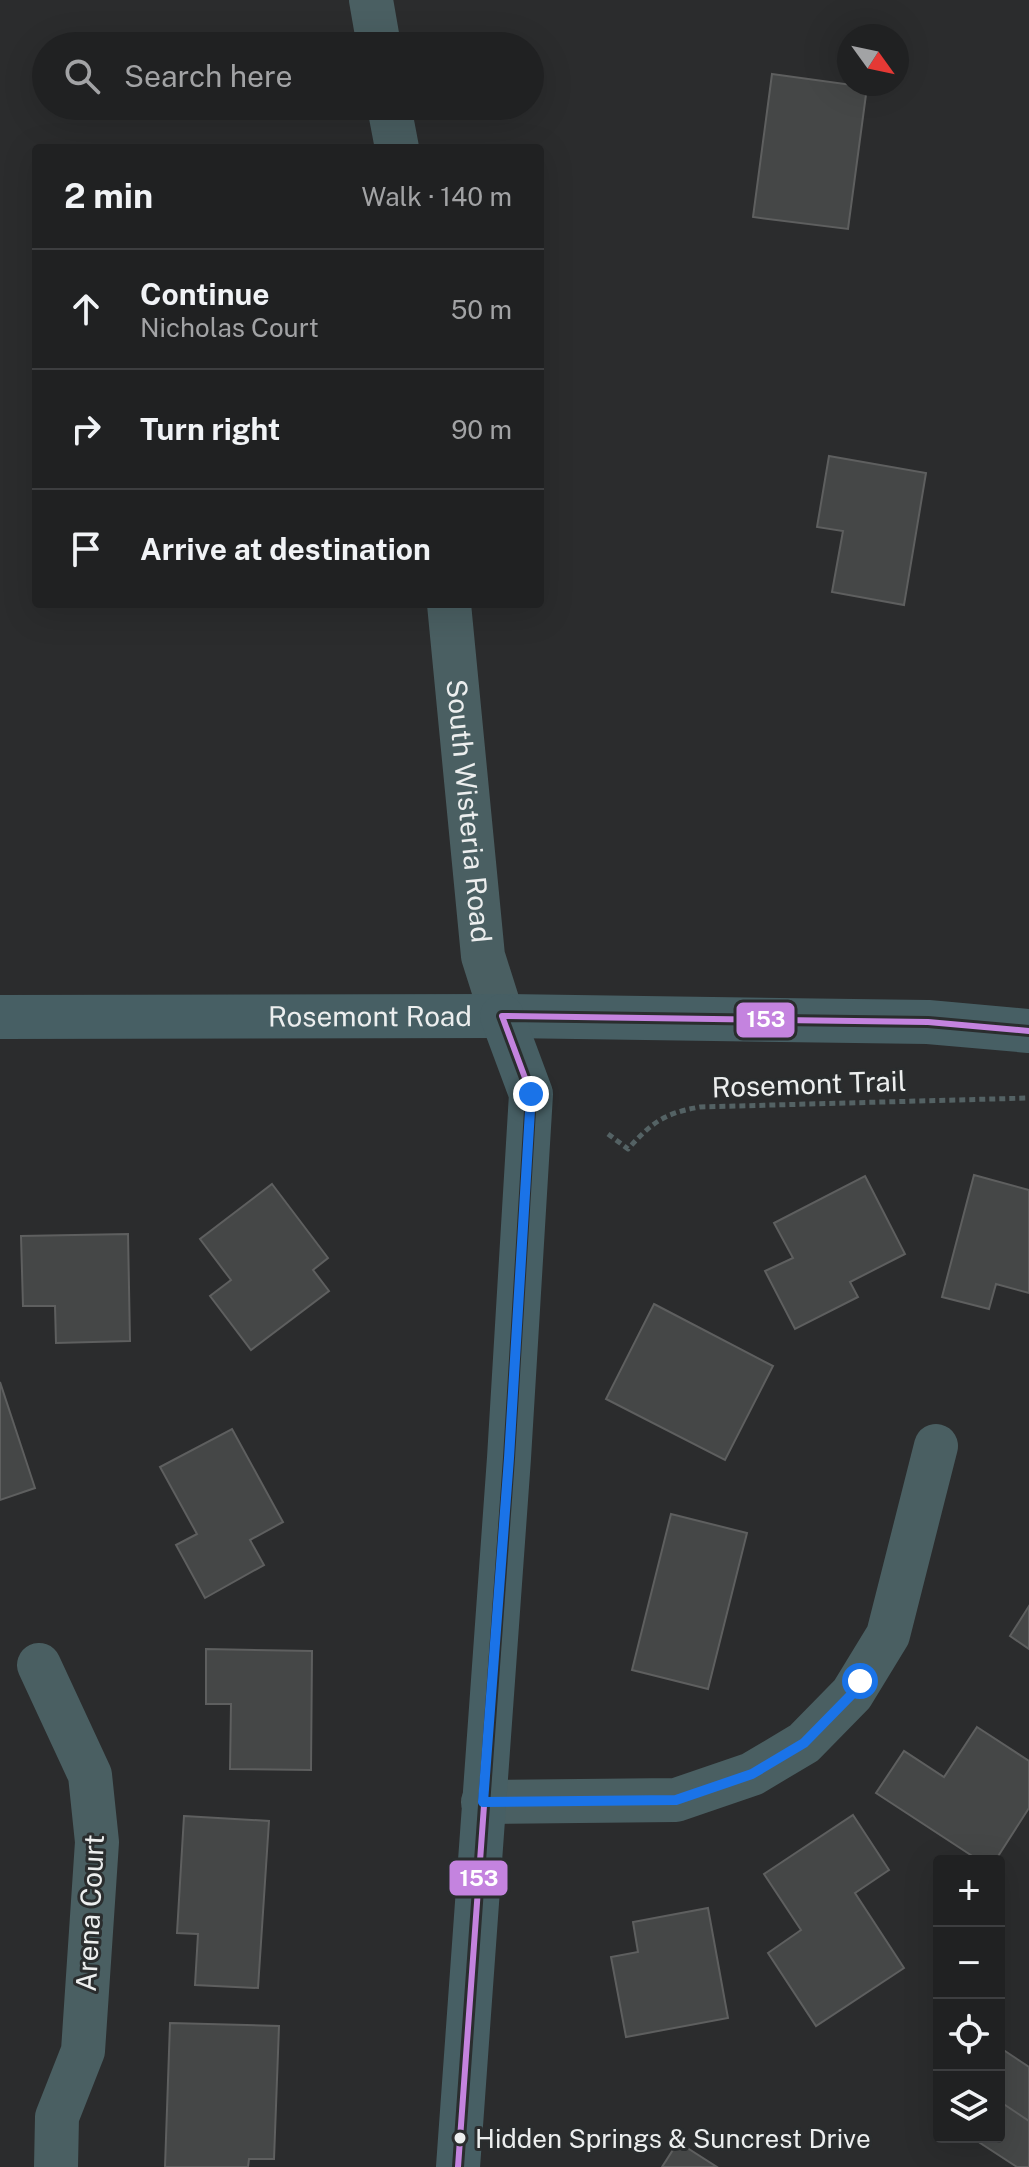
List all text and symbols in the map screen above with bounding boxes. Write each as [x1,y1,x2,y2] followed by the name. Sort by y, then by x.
[837,24,909,96] north arrow
[32,32,544,120] search box
[60,54,104,98] icon: search
[124,58,292,94] text: Search here
[64,176,153,216] text: 2 min
[362,181,512,212] text: Walk · 140 m
[140,276,270,312] text: Continue
[64,287,108,331] icon: ahead
[451,294,512,325] text: 50 m
[140,312,319,343] text: Nicholas Court
[64,407,108,451] icon: right
[140,411,280,447] text: Turn right
[451,414,512,445] text: 90 m
[64,527,108,571] icon: arrive
[140,531,431,567] text: Arrive at destination
[440,678,499,944] street label: South Wisteria Road
[268,999,472,1032] street label: Rosemont Road
[735,1001,796,1039] line badge: 153
[747,1006,785,1032] text: 153
[711,1064,907,1103] street label: Rosemont Trail
[513,1076,549,1112] route end
[842,1663,878,1699] route start
[69,1833,110,1993] street label: Arena Court
[933,1855,1005,2143] map controls
[933,1855,1005,1927] button: +
[448,1859,509,1897] line badge: 153
[460,1865,498,1891] text: 153
[933,1927,1005,1999] button: −
[933,1999,1005,2071] button: locate
[933,2071,1005,2143] button: layers
[475,2123,871,2154] place label: Hidden Springs & Suncrest Drive
[452,2130,468,2146] marker: Hidden Springs & Suncrest Drive

